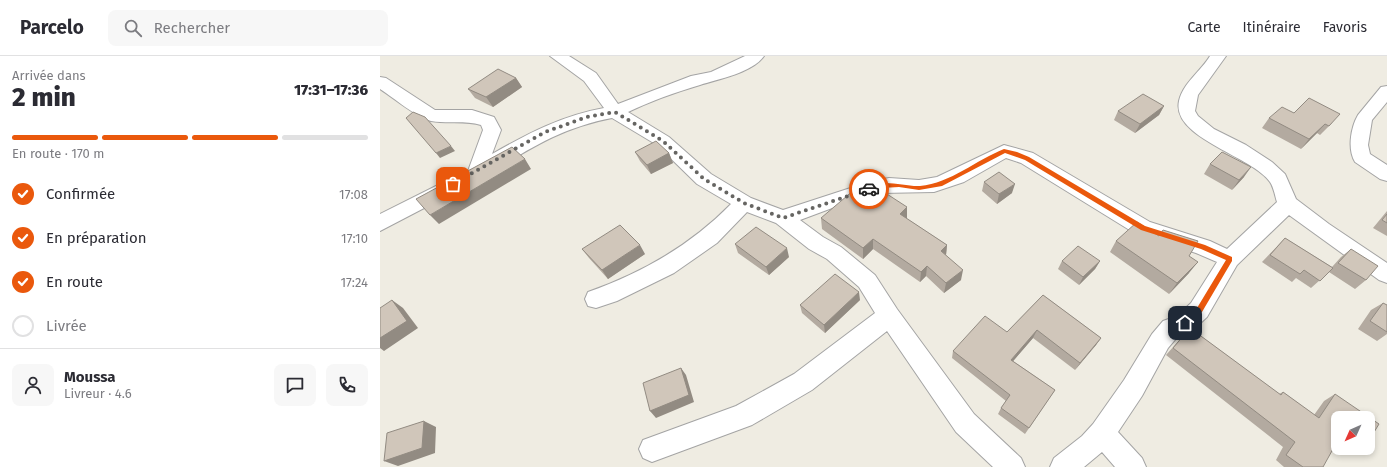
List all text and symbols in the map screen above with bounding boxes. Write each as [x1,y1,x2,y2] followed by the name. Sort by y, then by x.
[108,10,388,46] search box
[20,16,84,39] text: Parcelo
[122,17,144,39] icon: search
[154,19,230,37] text: Rechercher
[1187,19,1221,36] text: Carte
[1243,19,1301,36] text: Itinéraire
[1323,19,1367,36] text: Favoris
[12,68,86,83] text: Arrivée dans
[294,81,368,99] text: 17:31–17:36
[12,82,76,113] text: 2 min
[12,146,104,161] text: En route · 170 m
[436,167,470,201] pin
[849,169,889,209] courier
[442,173,464,195] icon: bag
[858,178,880,200] icon: car
[12,183,34,205] icon: check
[46,185,115,203] text: Confirmée
[339,187,368,202] text: 17:08
[12,227,34,249] icon: check
[46,229,147,247] text: En préparation
[341,231,368,246] text: 17:10
[12,271,34,293] icon: check
[46,273,103,291] text: En route
[340,275,368,290] text: 17:24
[1168,306,1202,340] pin
[1174,312,1196,334] icon: home
[46,317,87,335] text: Livrée
[12,364,54,406] button: person
[274,364,316,406] button: chat
[326,364,368,406] button: phone
[64,368,116,386] text: Moussa
[64,386,132,401] text: Livreur · 4.6
[1331,411,1375,455] north arrow
[1331,411,1375,455] map controls

